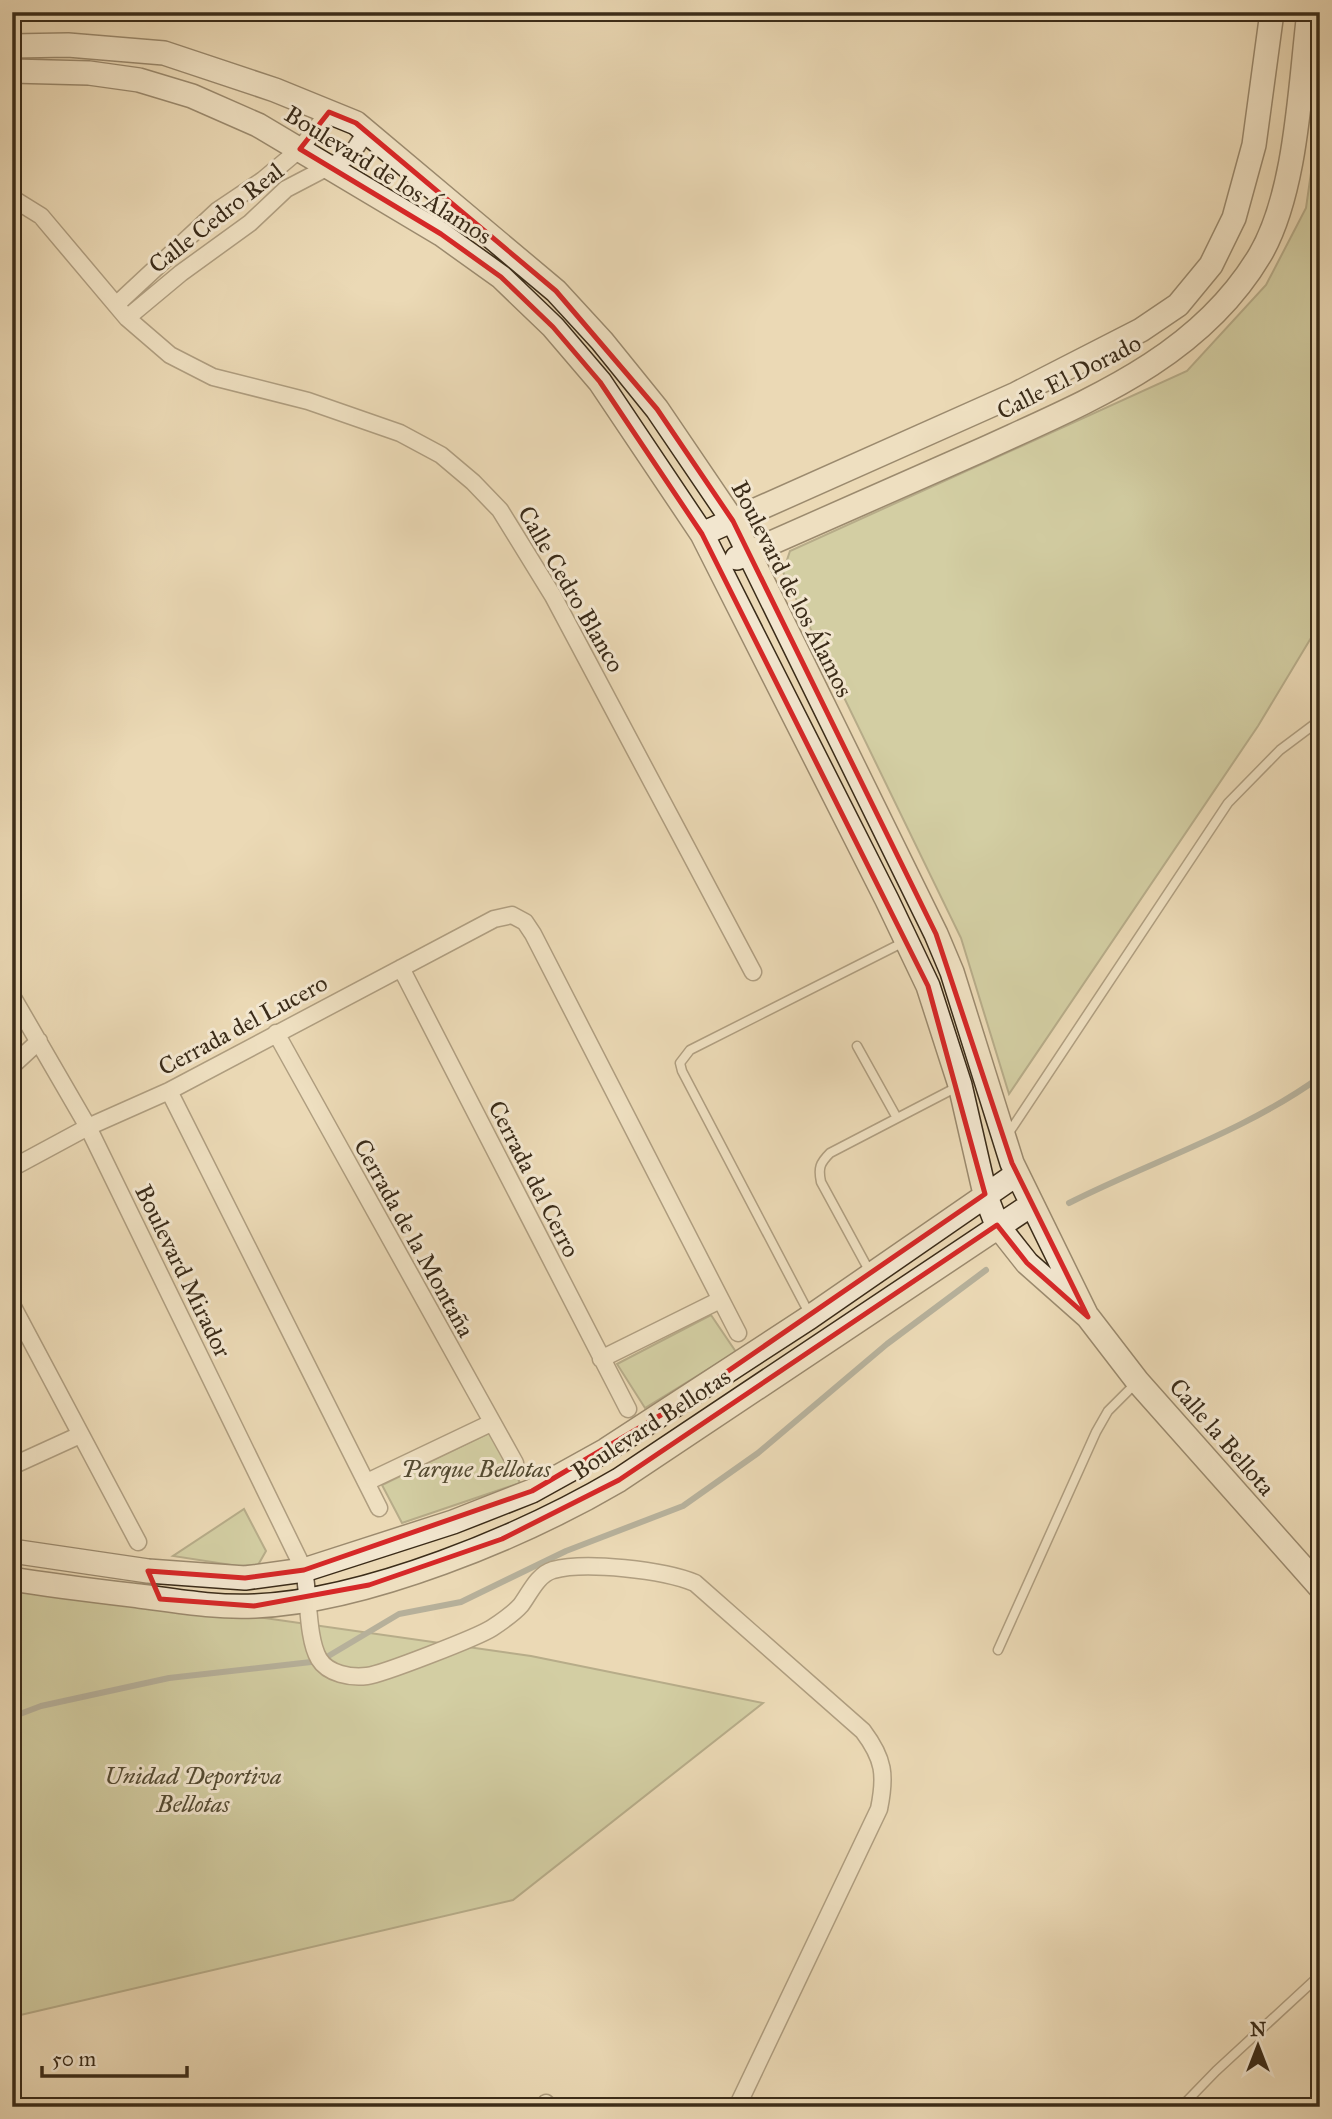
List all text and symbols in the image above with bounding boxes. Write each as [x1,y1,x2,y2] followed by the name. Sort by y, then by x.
[279,99,497,251] street label: Boulevard de los Álamos
[143,156,290,280] street label: Calle Cedro Real
[992,328,1146,426] street label: Calle El Dorado
[724,476,860,702] street label: Boulevard de los Álamos
[511,500,631,678] street label: Calle Cedro Blanco
[153,968,333,1082] street label: Cerrada del Lucero
[482,1096,586,1262] street label: Cerrada del Cerro
[347,1134,481,1343] street label: Cerrada de la Montaña
[128,1180,238,1362] street label: Boulevard Mirador
[566,1361,736,1487] street label: Boulevard Bellotas
[1163,1372,1282,1503] street label: Calle la Bellota
[401,1454,552,1484] park label: Parque Bellotas
[104,1761,282,1819] park label: Unidad Deportiva Bellotas
[1224,2010,1294,2080] north arrow
[1250,2018,1266,2041] text: N
[42,2035,187,2079] scale bar
[52,2046,97,2072] text: 50 m

